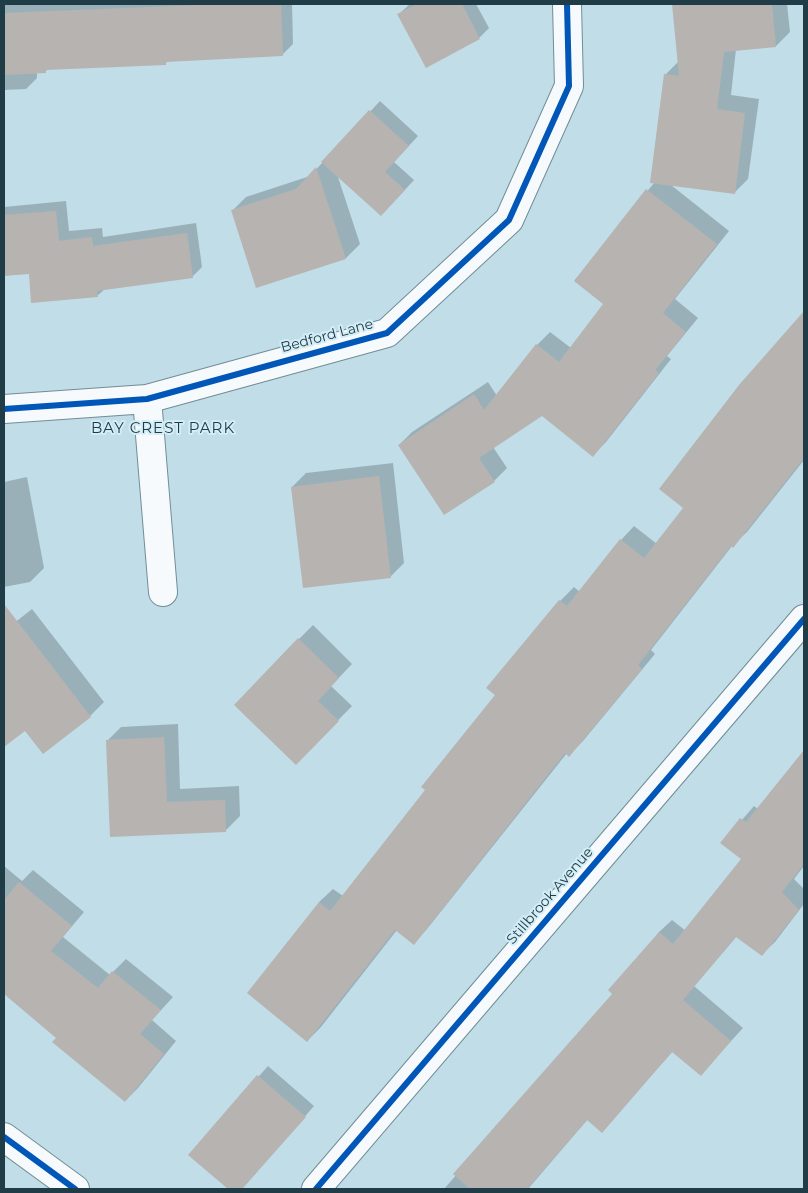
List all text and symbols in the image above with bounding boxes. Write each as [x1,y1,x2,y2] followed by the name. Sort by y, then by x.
[279,316,375,356] street label: Bedford Lane
[89,420,237,438] district label: BAY CREST PARK
[503,844,597,948] street label: Stillbrook Avenue

